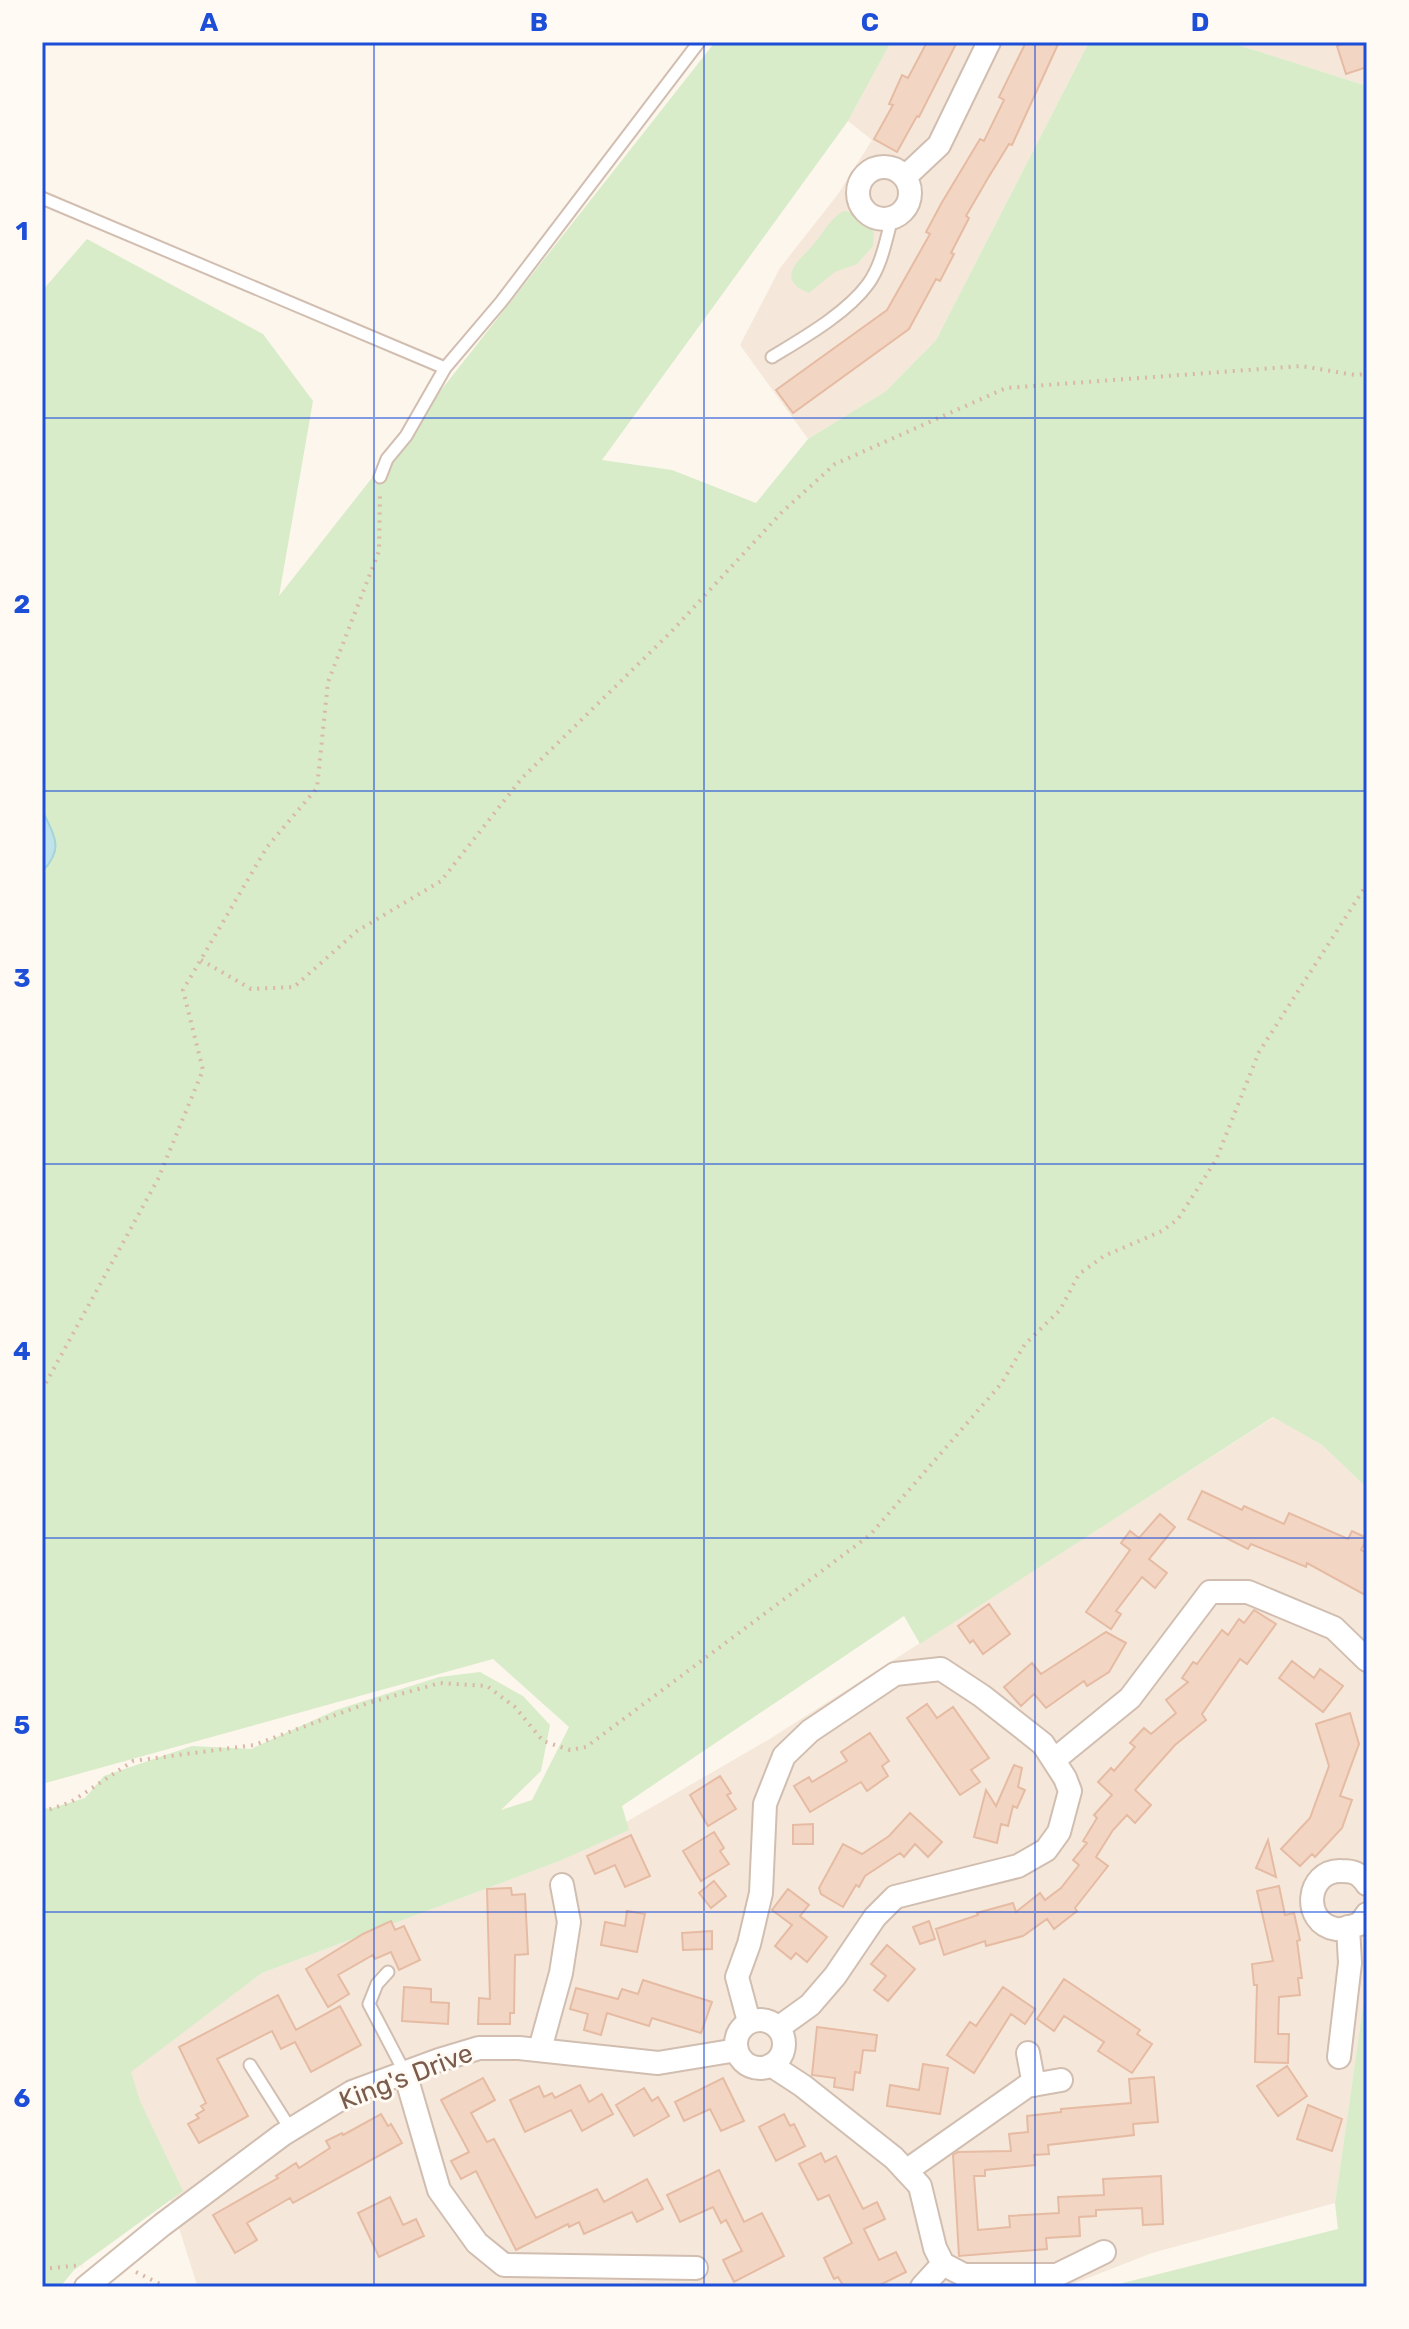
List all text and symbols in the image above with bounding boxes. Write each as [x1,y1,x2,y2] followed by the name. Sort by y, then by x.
[200,7,219,38] text: A
[530,7,548,38] text: B
[861,7,879,38] text: C
[1191,7,1209,38] text: D
[16,216,28,247] text: 1
[14,589,30,620] text: 2
[13,963,31,994] text: 3
[13,1336,31,1367] text: 4
[14,1710,30,1741] text: 5
[335,2037,477,2117] street label: King's Drive
[14,2083,31,2114] text: 6

